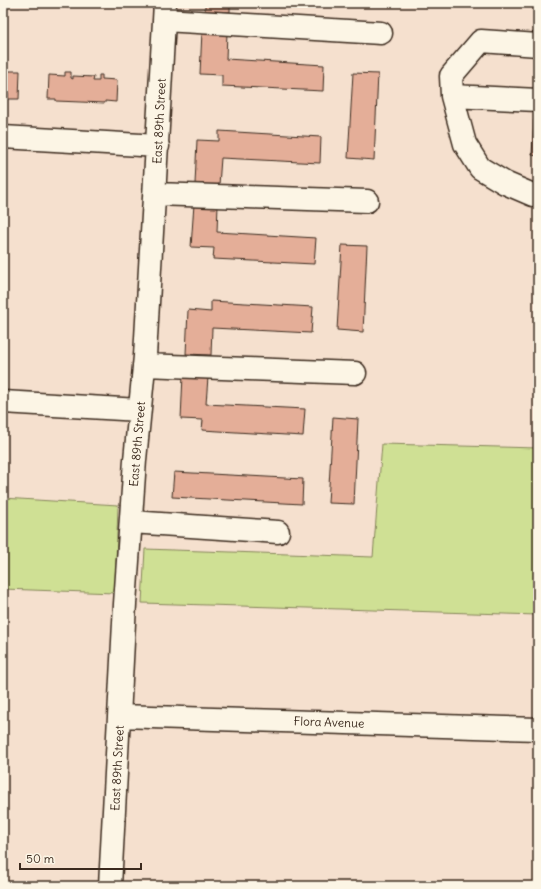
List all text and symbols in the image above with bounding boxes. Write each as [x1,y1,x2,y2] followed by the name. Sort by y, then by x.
[149,78,169,164] street label: East 89th Street
[126,401,148,487] street label: East 89th Street
[293,713,365,731] street label: Flora Avenue
[107,725,127,811] street label: East 89th Street
[20,845,141,871] scale bar
[26,851,55,866] text: 50 m

